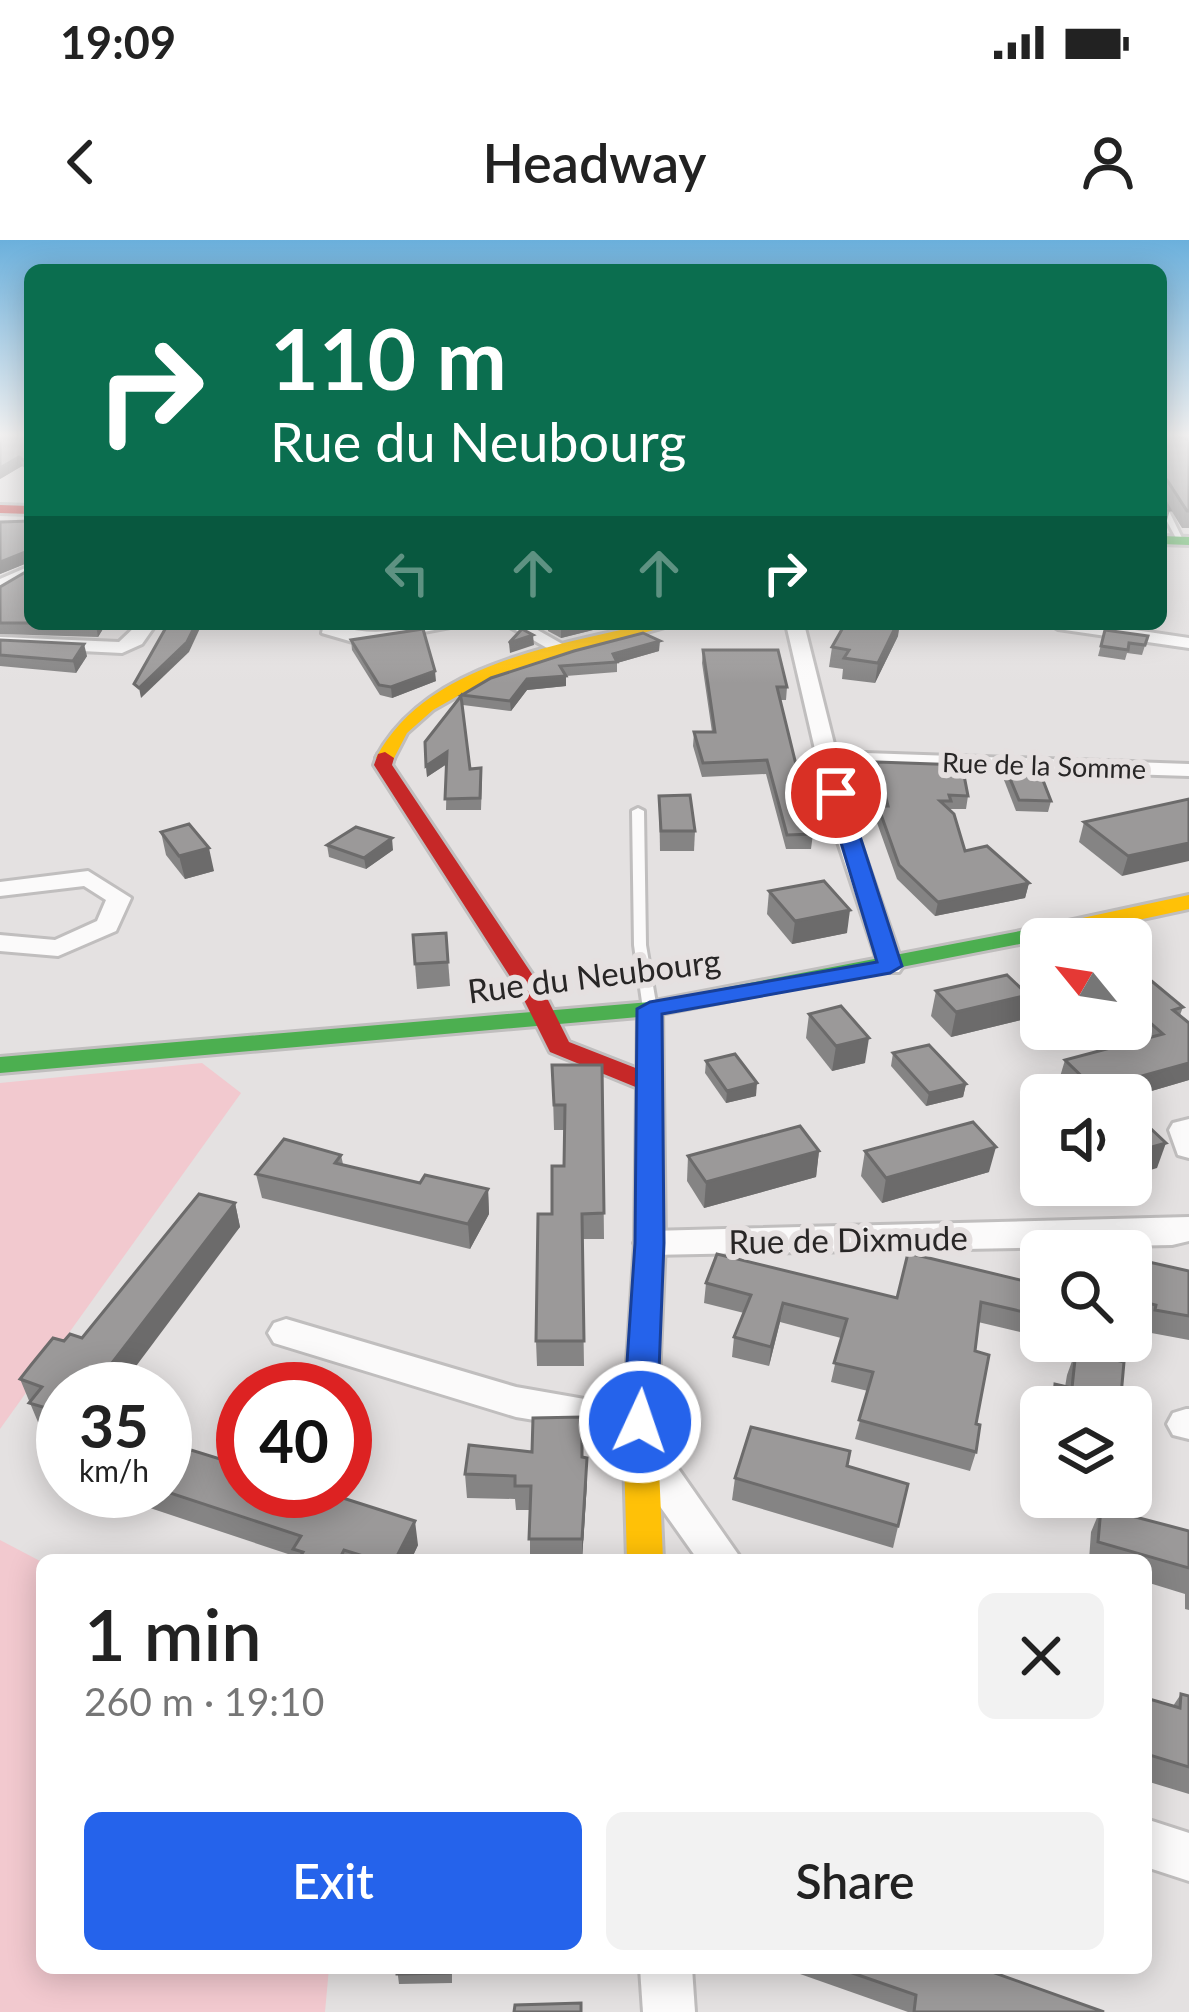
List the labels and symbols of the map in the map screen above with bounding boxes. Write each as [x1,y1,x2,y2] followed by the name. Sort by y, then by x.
[785,742,887,844] pin
[941,745,1147,785] street label: Rue de la Somme
[1020,918,1152,1050] north arrow
[465,940,723,1010] street label: Rue du Neubourg
[728,1217,968,1261] street label: Rue de Dixmude
[577,1359,703,1485] position arrow
[216,1362,372,1518] speed limit sign: 40

